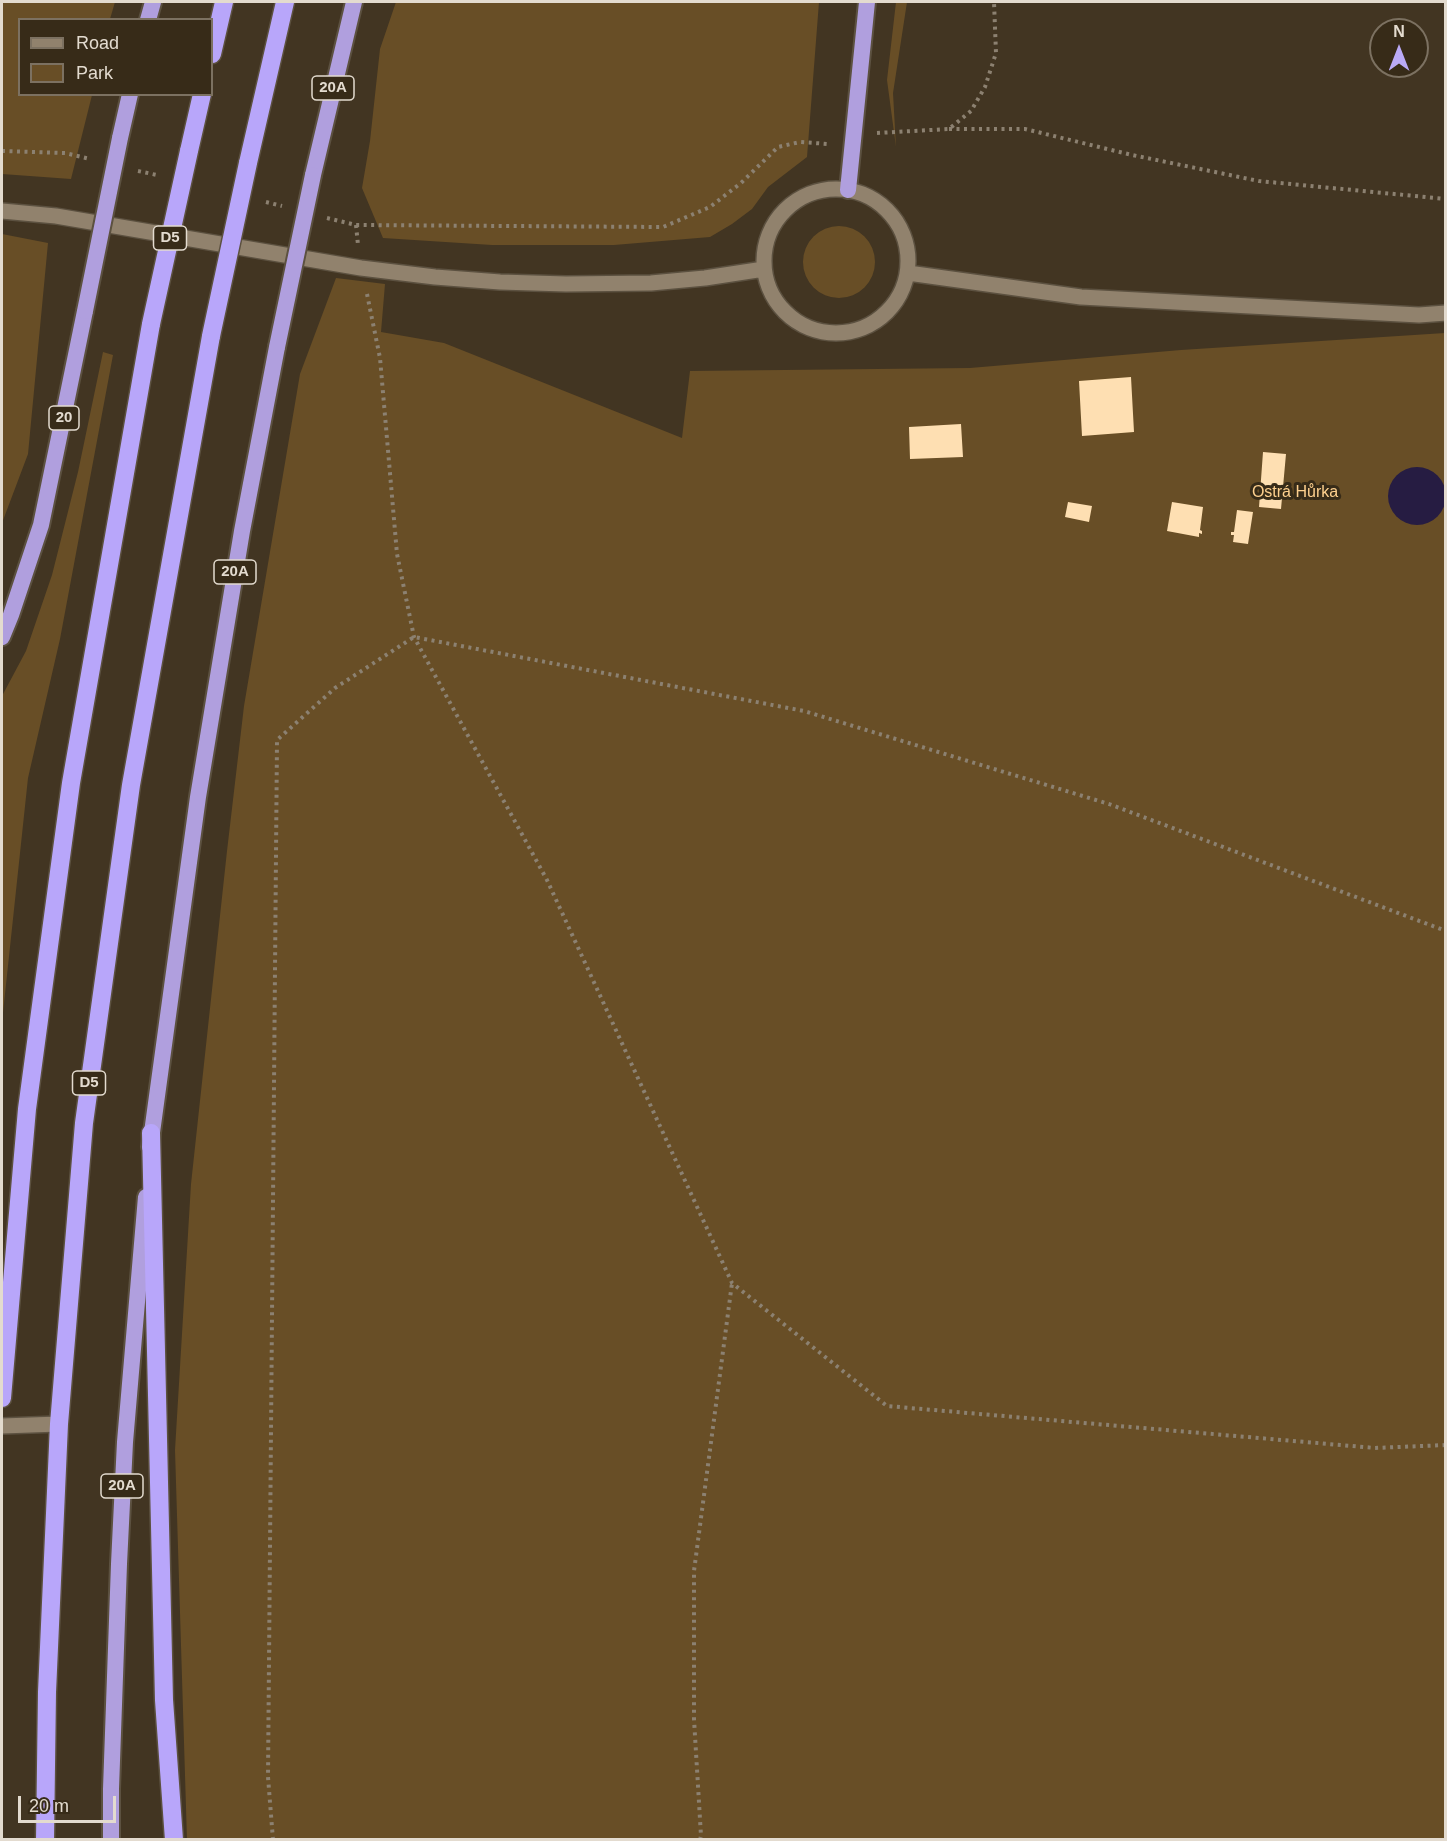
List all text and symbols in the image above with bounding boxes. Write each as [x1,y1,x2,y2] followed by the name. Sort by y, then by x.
[18,18,213,96] legend
[1369,18,1429,78] north arrow
[1393,23,1405,40] text: N
[76,33,119,53] text: Road
[76,63,113,83] text: Park
[312,76,354,100] road number: 20A
[154,226,186,250] road number: D5
[49,406,79,430] road number: 20
[1252,483,1338,503] park label: Ostrá Hůrka
[214,560,256,584] road number: 20A
[72,1071,106,1095] road number: D5
[101,1474,143,1498] road number: 20A
[21,1784,118,1822] scale bar
[29,1796,69,1816] text: 20 m

